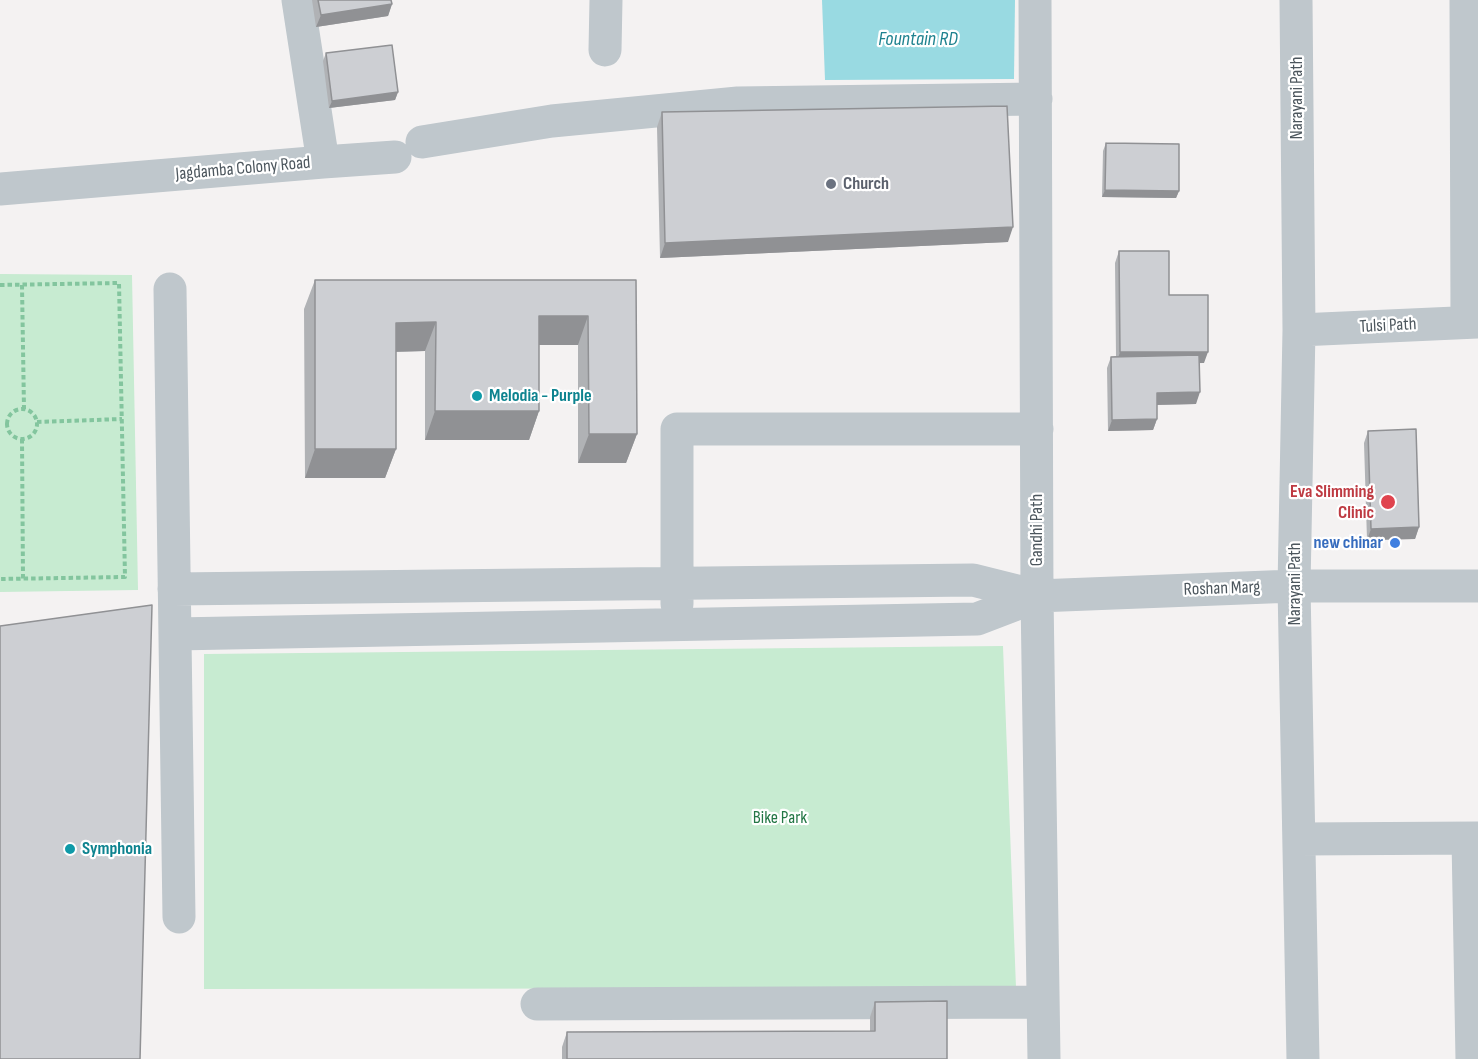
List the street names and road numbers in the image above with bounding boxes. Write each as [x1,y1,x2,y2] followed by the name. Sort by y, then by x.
[1286,57,1308,139] street label: Narayani Path
[175,152,311,186] street label: Jagdamba Colony Road
[1359,314,1417,338] street label: Tulsi Path
[1026,494,1048,566] street label: Gandhi Path
[1284,543,1306,625] street label: Narayani Path
[1183,577,1261,601] street label: Roshan Marg

